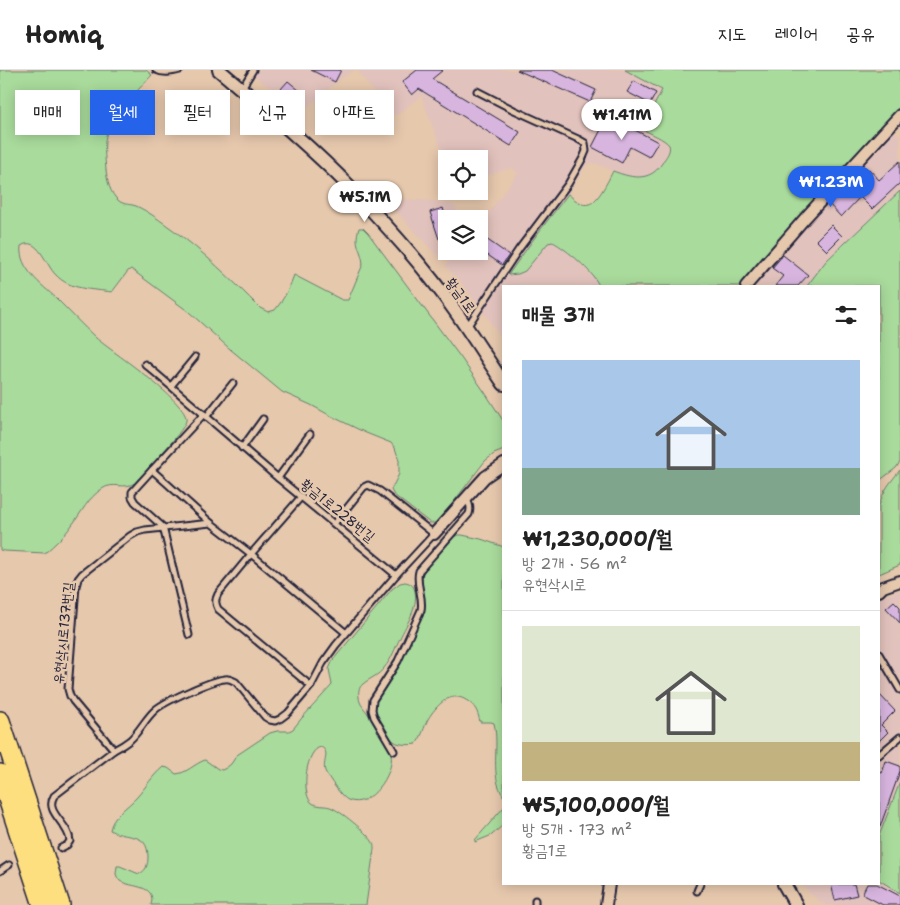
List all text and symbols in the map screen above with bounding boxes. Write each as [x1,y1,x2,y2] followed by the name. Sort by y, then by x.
[25,19,102,51] text: Homiq
[718,22,747,46] text: 지도
[775,22,818,46] text: 레이어
[846,22,875,46] text: 공유
[15,90,80,135] chip: 매매
[90,90,155,135] chip: 월세
[165,90,230,135] chip: 필터
[240,90,305,135] chip: 신규
[315,90,394,135] chip: 아파트
[581,98,663,141] pin: ₩1.41M
[592,104,652,125] text: ₩1.41M
[438,150,488,260] map controls
[438,150,488,200] button: locate
[790,166,872,208] pin: ₩1.23M
[799,171,864,192] text: ₩1.23M
[330,180,400,223] pin: ₩5.1M
[339,186,391,207] text: ₩5.1M
[438,210,488,260] button: layers
[442,274,480,316] street label: 황금1로
[522,301,595,329] text: 매물 3개
[832,301,860,329] icon: filters
[646,393,736,483] icon: home
[297,475,379,546] street label: 황금1로228번길
[522,525,673,553] text: ₩1,230,000/월
[522,553,627,574] text: 방 2개 · 56 m²
[522,574,586,595] text: 유현삭시로
[49,580,77,685] street label: 유현삭시로137번길
[646,658,736,748] icon: home
[522,791,670,819] text: ₩5,100,000/월
[522,819,632,840] text: 방 5개 · 173 m²
[522,840,567,861] text: 황금1로

